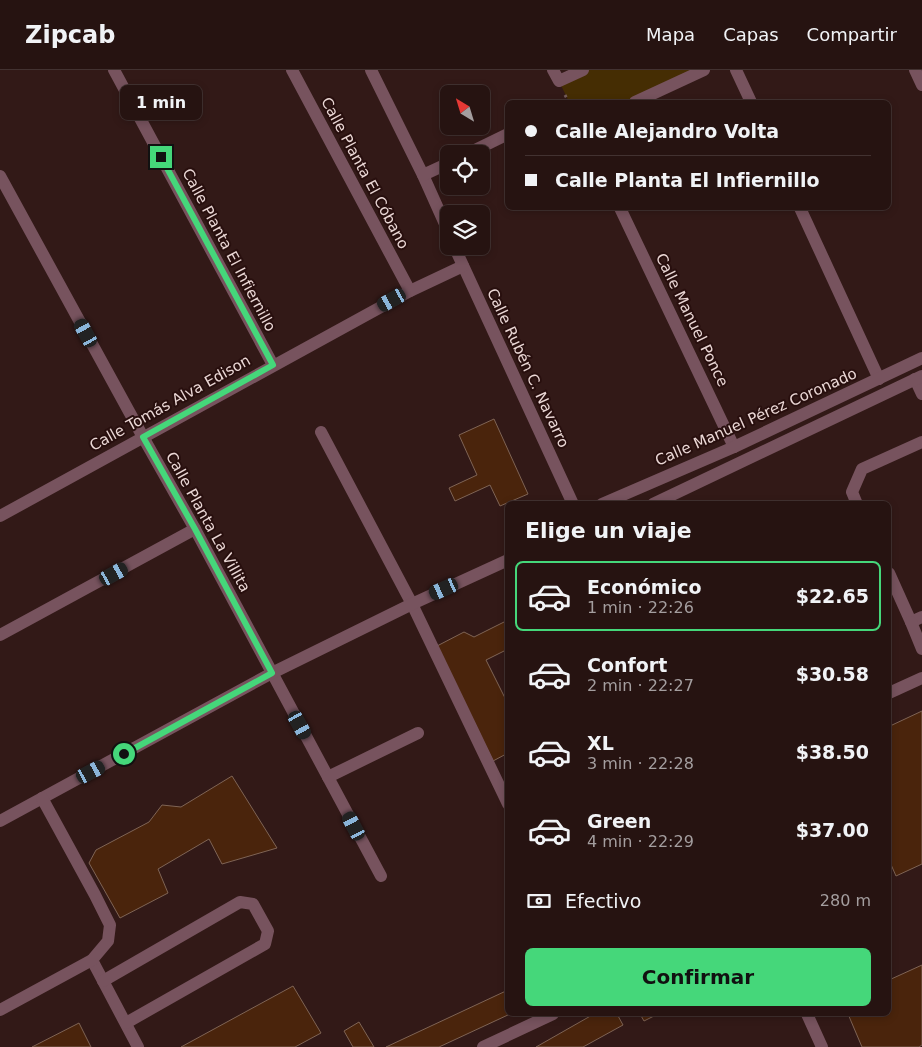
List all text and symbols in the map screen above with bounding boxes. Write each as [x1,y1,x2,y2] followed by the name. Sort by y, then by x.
[25,21,115,49] text: Zipcab
[646,24,695,45] text: Mapa
[723,24,779,45] text: Capas
[807,24,897,45] text: Compartir
[120,84,202,119] callout: 1 min
[440,85,490,135] north arrow
[440,85,490,255] map controls
[136,93,186,112] text: 1 min
[317,94,413,252] street label: Calle Planta El Cóbano
[555,120,779,142] text: Calle Alejandro Volta
[440,145,490,195] button: locate
[150,146,172,168] route end
[178,165,280,335] street label: Calle Planta El Infiernillo
[555,169,819,191] text: Calle Planta El Infiernillo
[440,205,490,255] button: layers
[652,250,732,390] street label: Calle Manuel Ponce
[483,285,573,451] street label: Calle Rubén C. Navarro
[375,286,408,314] car
[72,316,99,350] car
[86,351,254,455] street label: Calle Tomás Alva Edison
[652,364,860,470] street label: Calle Manuel Pérez Coronado
[162,449,254,595] street label: Calle Planta La Villita
[525,518,692,543] text: Elige un viaje
[97,560,130,588] car
[527,574,572,619] icon: car
[427,576,460,602] car
[587,576,702,598] text: Económico
[796,585,869,607] text: $22.65
[587,598,694,617] text: 1 min · 22:26
[527,652,572,697] icon: car
[587,654,667,676] text: Confort
[796,663,869,685] text: $30.58
[587,676,694,695] text: 2 min · 22:27
[286,708,313,742] car
[527,730,572,775] icon: car
[587,732,614,754] text: XL
[796,741,869,763] text: $38.50
[113,743,135,765] route start
[587,754,694,773] text: 3 min · 22:28
[74,758,107,786] car
[527,808,572,853] icon: car
[340,809,367,843] car
[587,810,651,832] text: Green
[796,819,869,841] text: $37.00
[587,832,694,851] text: 4 min · 22:29
[525,887,553,915] icon: cash
[565,890,641,912] text: Efectivo
[820,891,871,910] text: 280 m
[525,948,871,1006] button: Confirmar

